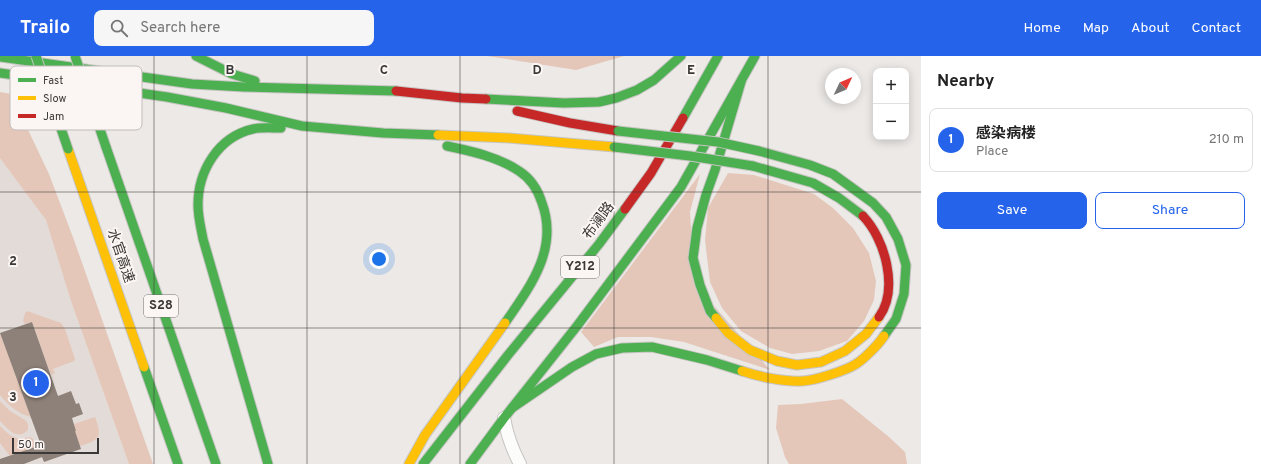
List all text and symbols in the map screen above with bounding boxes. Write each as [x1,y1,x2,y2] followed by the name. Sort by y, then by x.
[94,10,374,46] search box
[20,16,70,40] text: Trailo
[108,17,130,39] icon: search
[140,19,220,38] text: Search here
[1024,20,1061,37] text: Home
[1083,20,1109,37] text: Map
[1131,20,1170,37] text: About
[1192,20,1241,37] text: Contact
[226,63,235,79] text: B
[380,63,388,79] text: C
[532,63,542,79] text: D
[687,63,695,79] text: E
[10,66,142,130] legend
[825,68,861,104] north arrow
[873,68,909,140] map controls
[873,68,909,104] button: +
[937,71,994,93] text: Nearby
[43,74,63,88] text: Fast
[43,92,66,106] text: Slow
[873,104,909,140] button: −
[43,110,64,124] text: Jam
[976,125,1036,144] text: 感染病楼
[948,132,954,148] text: 1
[1209,132,1244,148] text: 210 m
[976,144,1008,160] text: Place
[937,192,1087,229] button: Save
[1095,192,1245,229] button: Share
[580,199,618,243] street label: 布澜路
[103,227,137,285] street label: 水官高速
[369,249,389,269] your location
[9,254,17,270] text: 2
[561,256,599,278] road number: Y212
[144,295,178,317] road number: S28
[23,368,49,398] pin: 1
[9,390,17,406] text: 3
[12,436,99,455] scale bar
[18,438,44,452] text: 50 m

